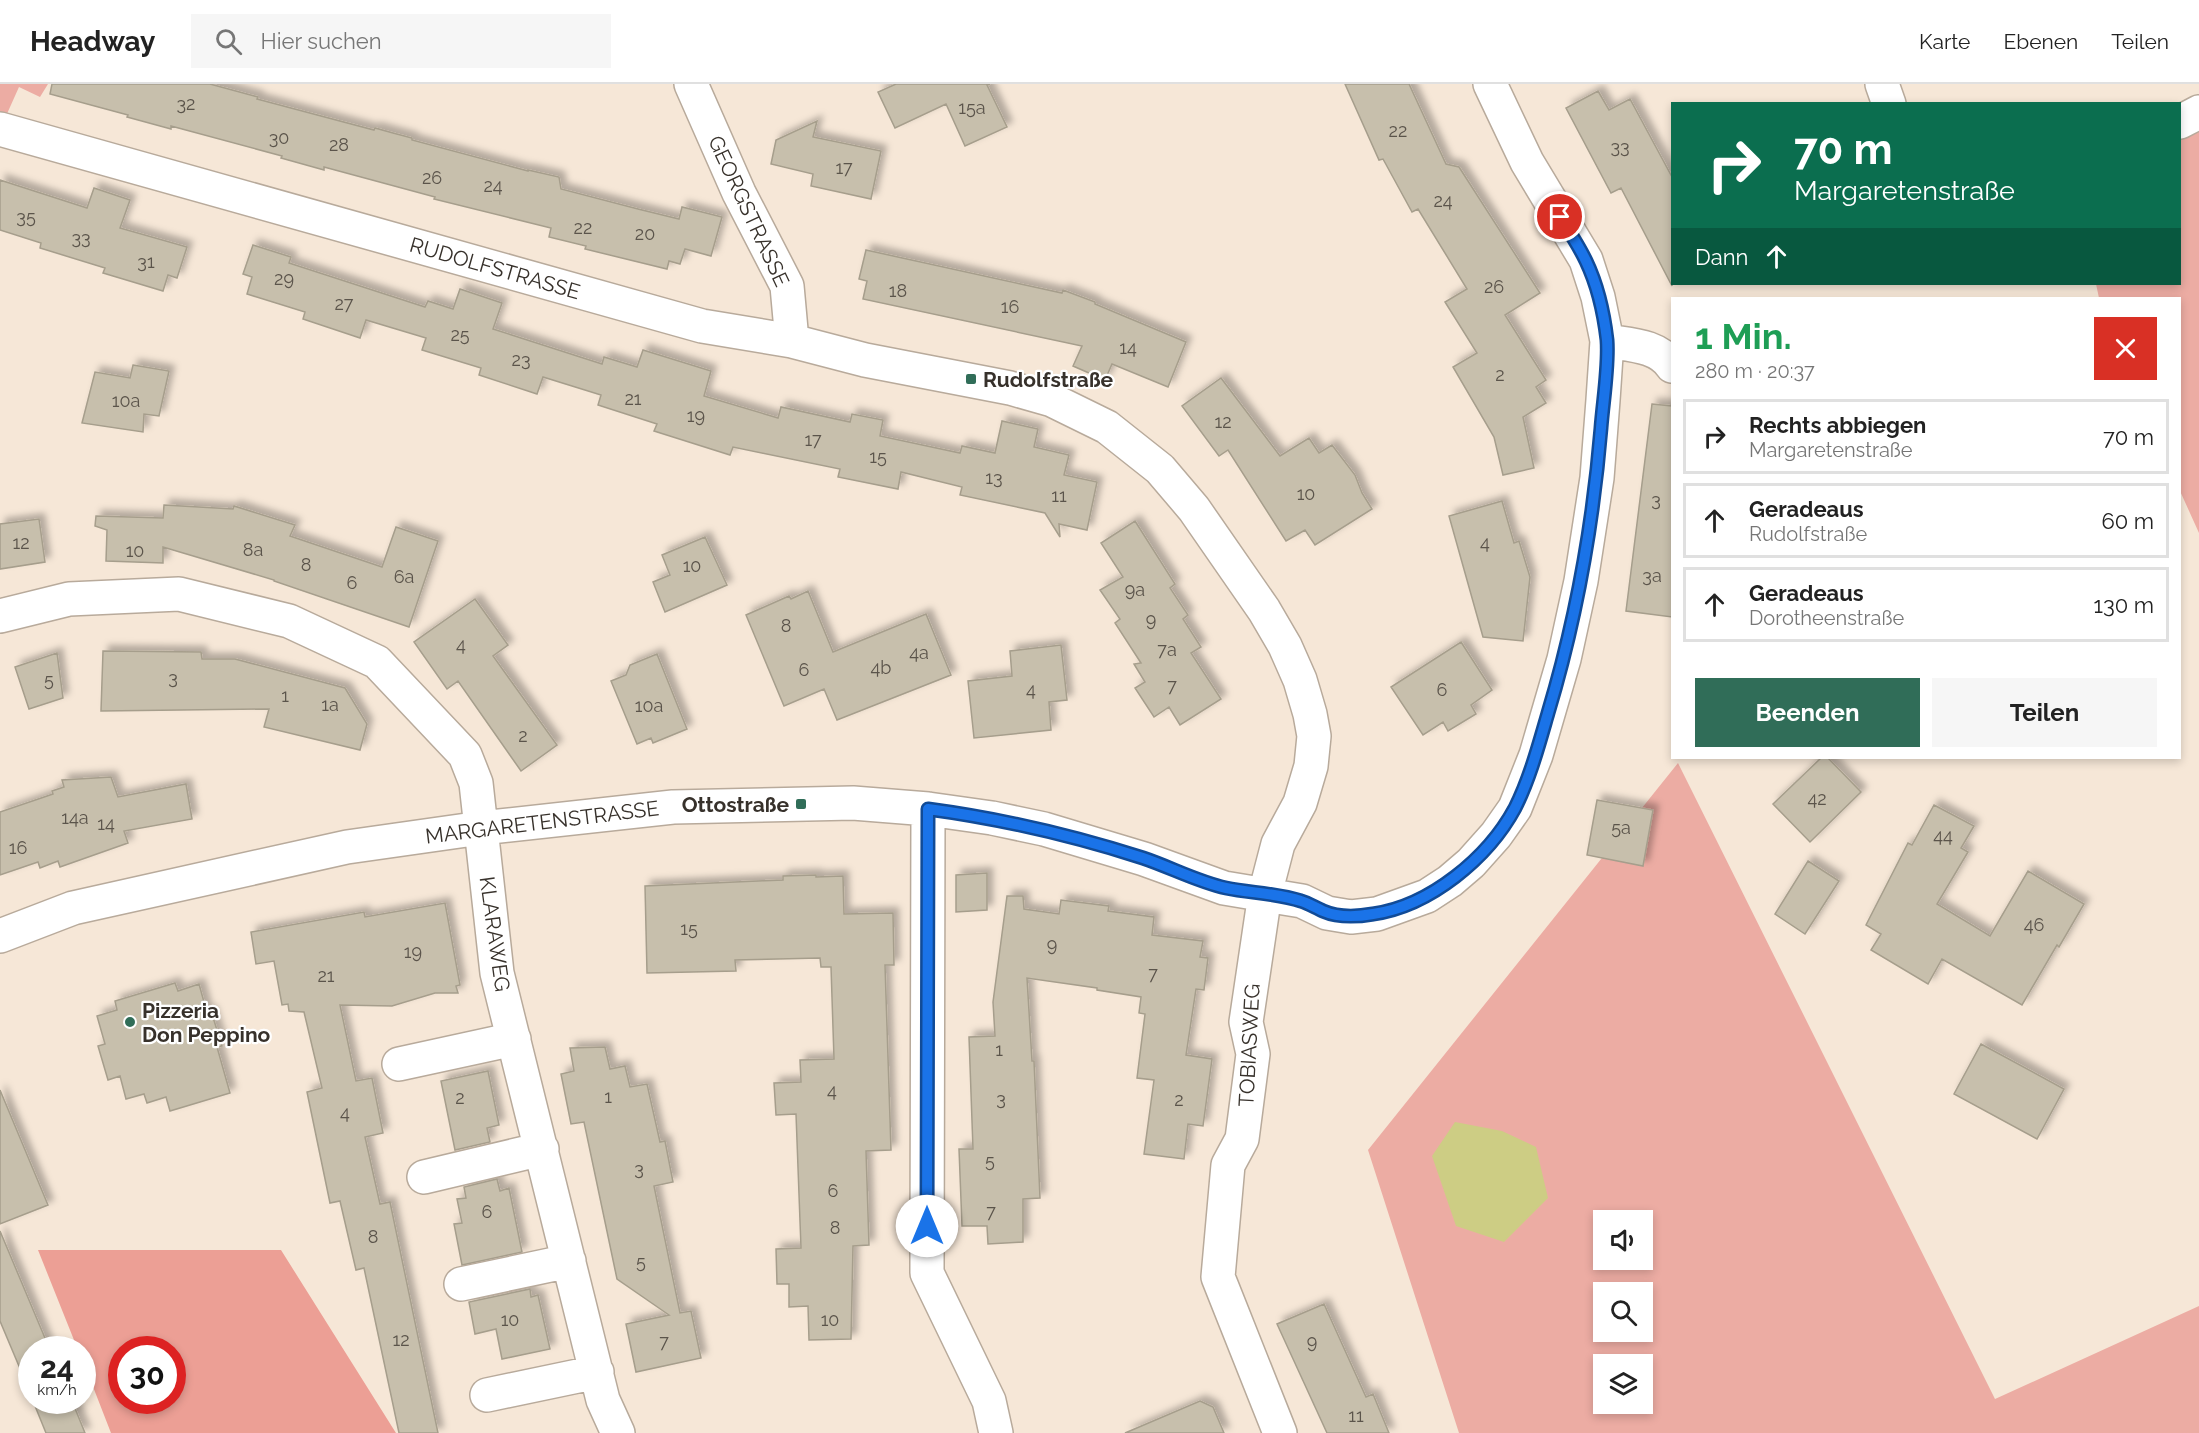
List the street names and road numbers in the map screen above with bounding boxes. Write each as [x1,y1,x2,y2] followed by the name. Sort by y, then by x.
[703,132,795,290] street label: GEORGSTRASSE
[407,232,583,304] street label: RUDOLFSTRASSE
[424,795,660,849] street label: MARGARETENSTRASSE
[475,875,515,993] street label: KLARAWEG
[1233,983,1265,1107] street label: TOBIASWEG

